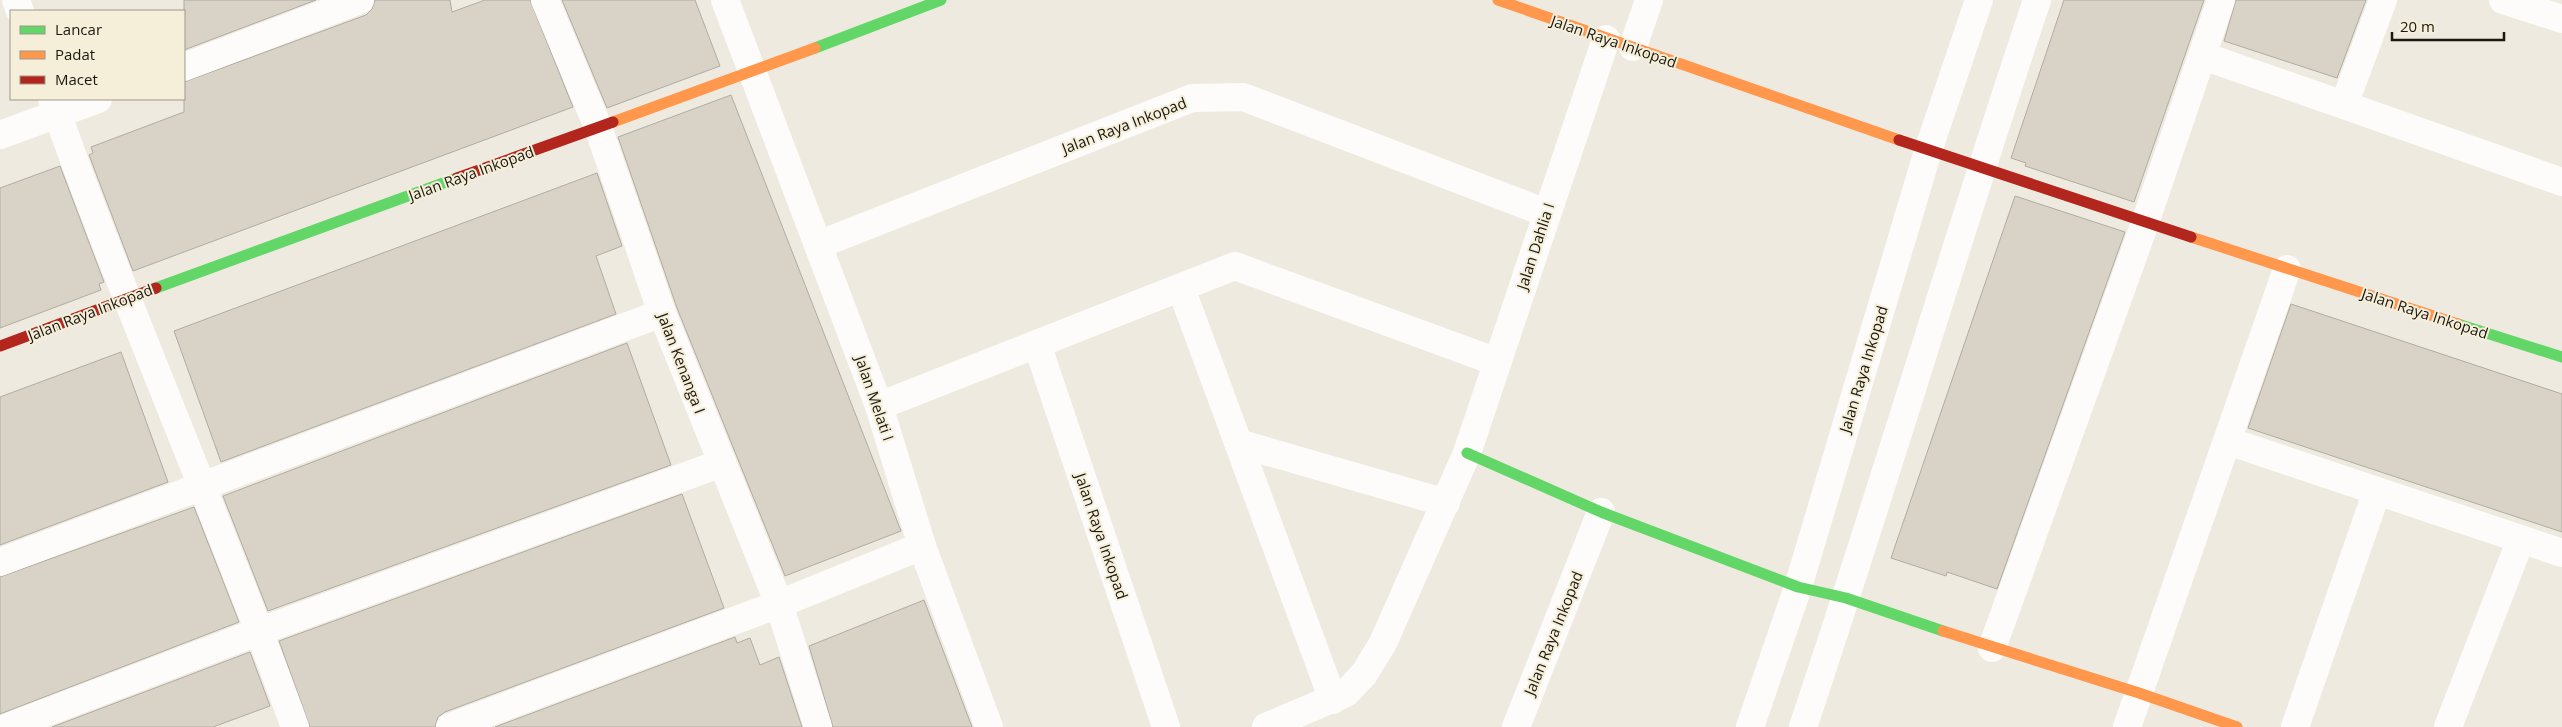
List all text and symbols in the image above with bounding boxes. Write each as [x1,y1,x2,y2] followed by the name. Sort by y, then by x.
[1546,9,1680,72] street label: Jalan Raya Inkopad
[10,10,185,100] legend
[2392,10,2504,42] scale bar
[2400,16,2435,36] text: 20 m
[55,19,102,39] text: Lancar
[55,44,95,64] text: Padat
[55,69,98,89] text: Macet
[1057,92,1189,159] street label: Jalan Raya Inkopad
[404,141,536,206] street label: Jalan Raya Inkopad
[1511,200,1558,294] street label: Jalan Dahlia I
[23,279,155,346] street label: Jalan Raya Inkopad
[2357,282,2491,343] street label: Jalan Raya Inkopad
[1834,303,1892,437] street label: Jalan Raya Inkopad
[653,308,710,416] street label: Jalan Kenanga I
[850,351,899,443] street label: Jalan Melati I
[1070,468,1133,602] street label: Jalan Raya Inkopad
[1518,568,1587,700] street label: Jalan Raya Inkopad

